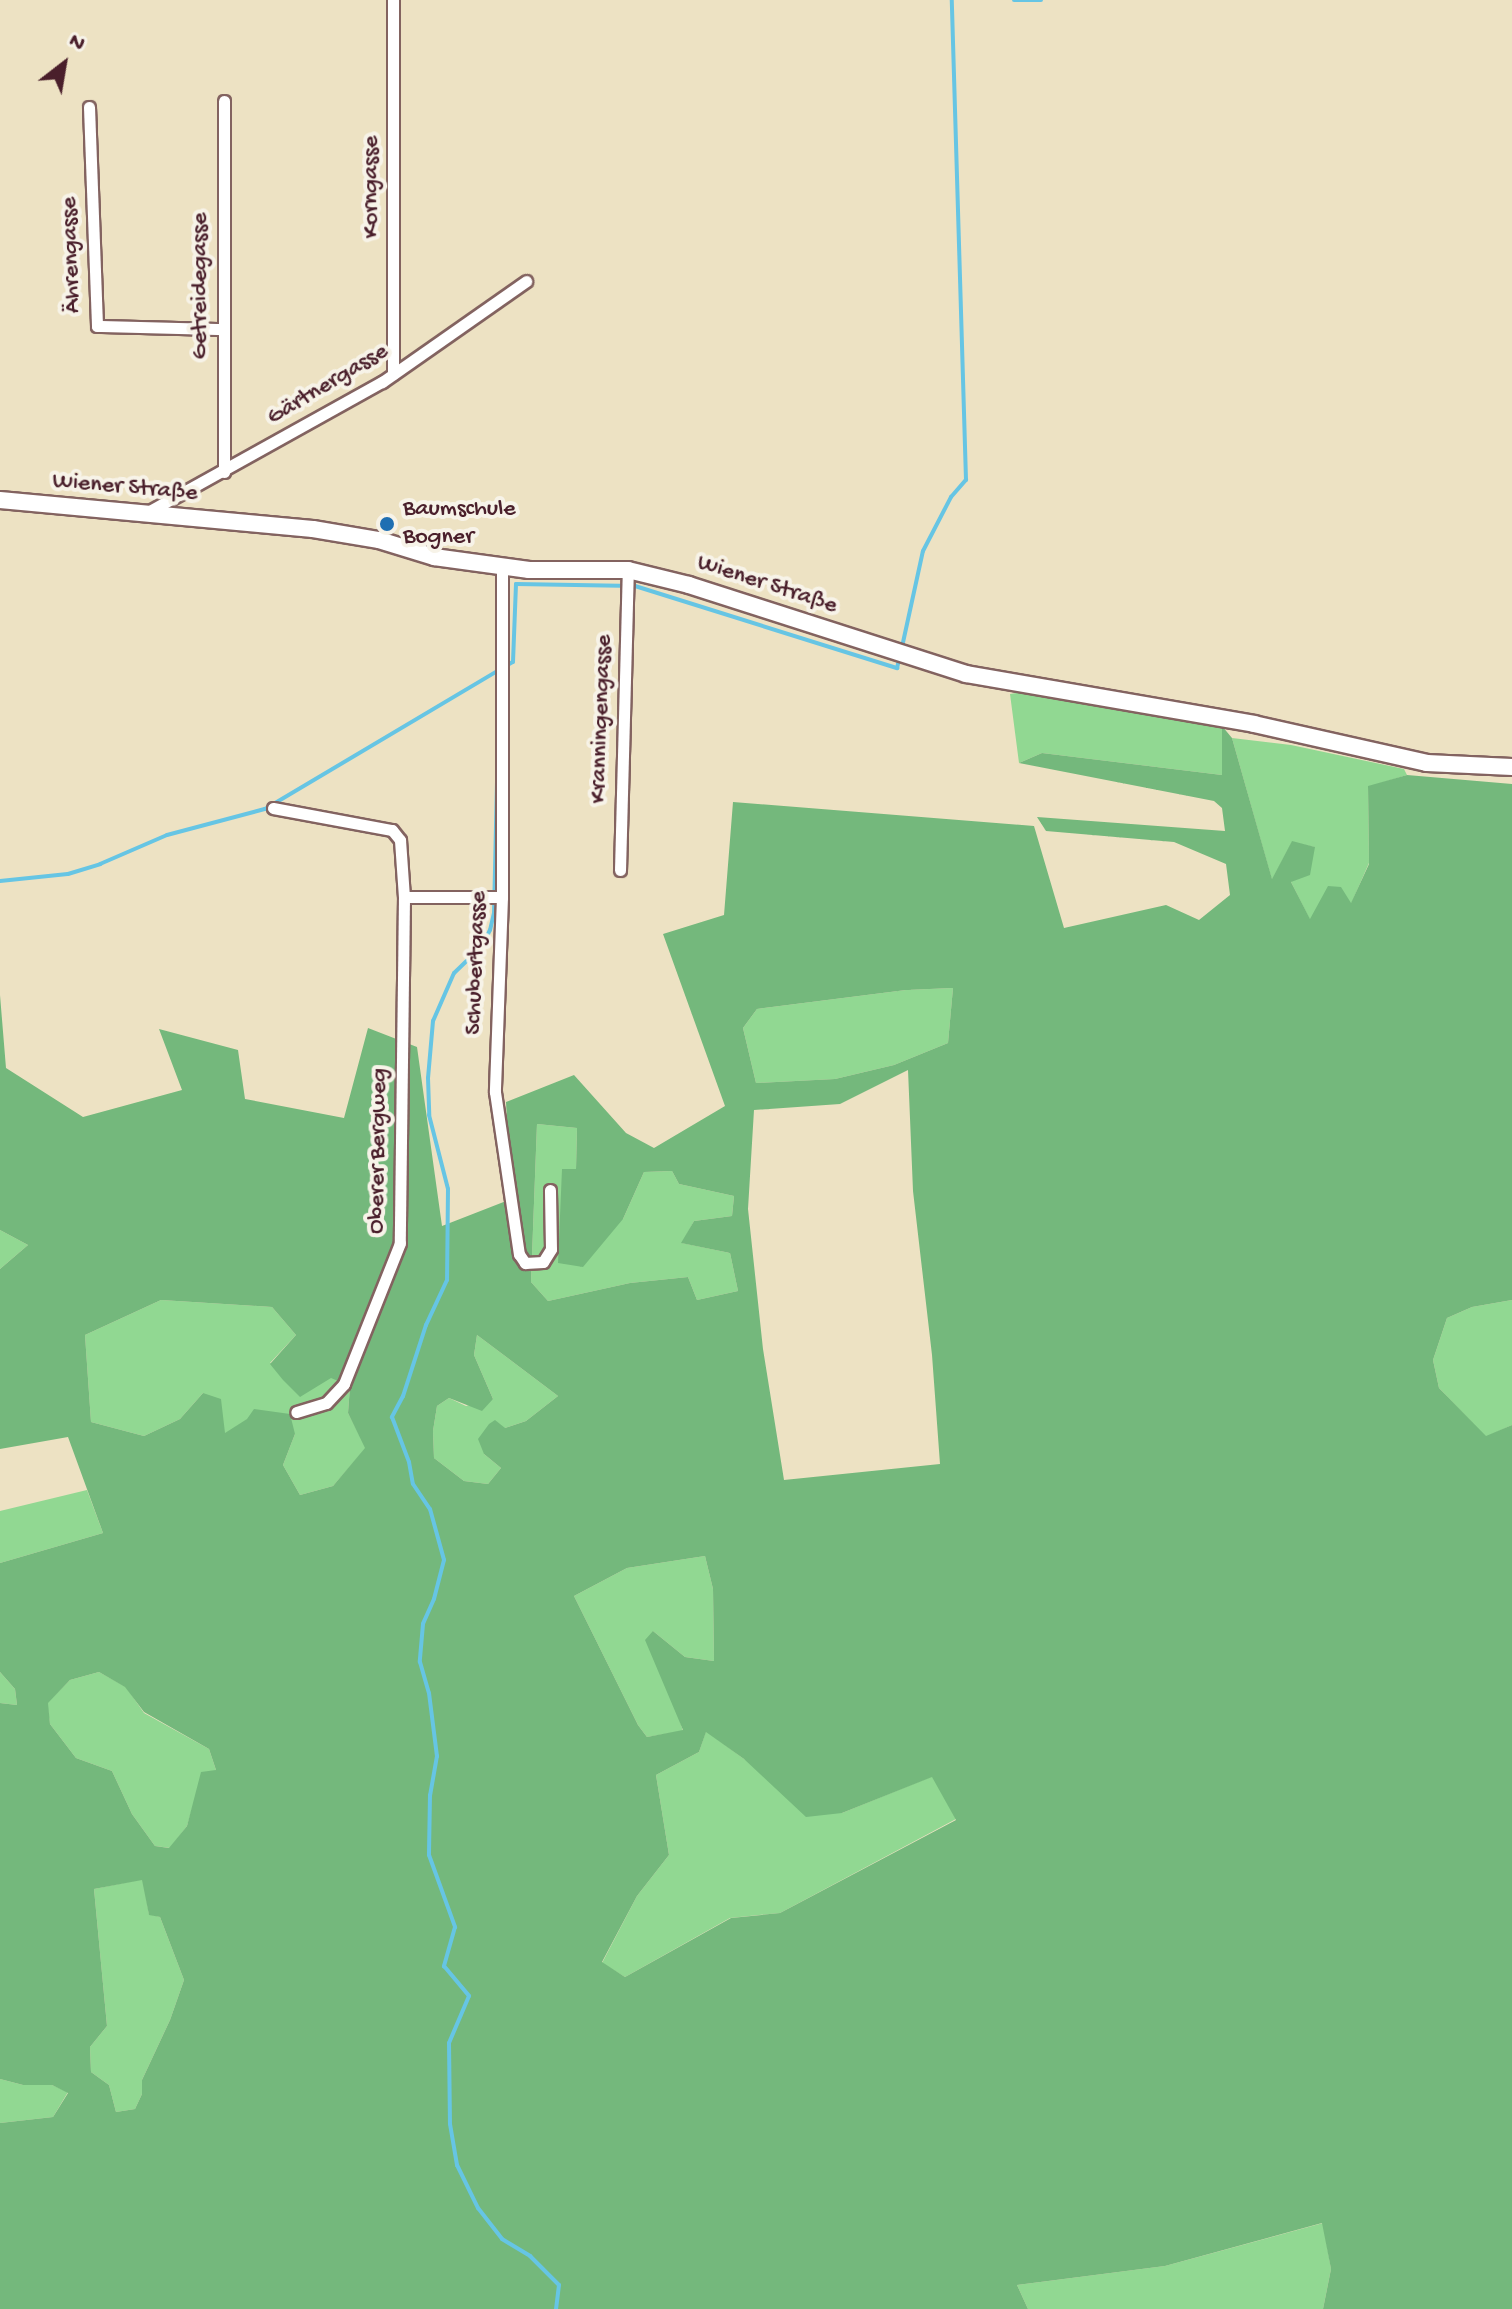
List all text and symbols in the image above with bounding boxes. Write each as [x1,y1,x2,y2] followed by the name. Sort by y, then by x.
[24,24,104,104] north arrow
[64,29,89,58] text: N
[358,136,386,238] street label: Korngasse
[56,196,88,314] street label: Ährengasse
[187,213,215,359] street label: Getreidegasse
[262,338,394,432] street label: Gärtnergasse
[51,467,199,509] street label: Wiener Straße
[403,496,516,552] place label: Baumschule Bogner
[378,515,396,533] marker: Baumschule Bogner
[693,549,841,621] street label: Wiener Straße
[585,634,619,804] street label: Kranningengasse
[460,891,494,1035] street label: Schubertgasse
[363,1068,395,1234] street label: Oberer Bergweg

